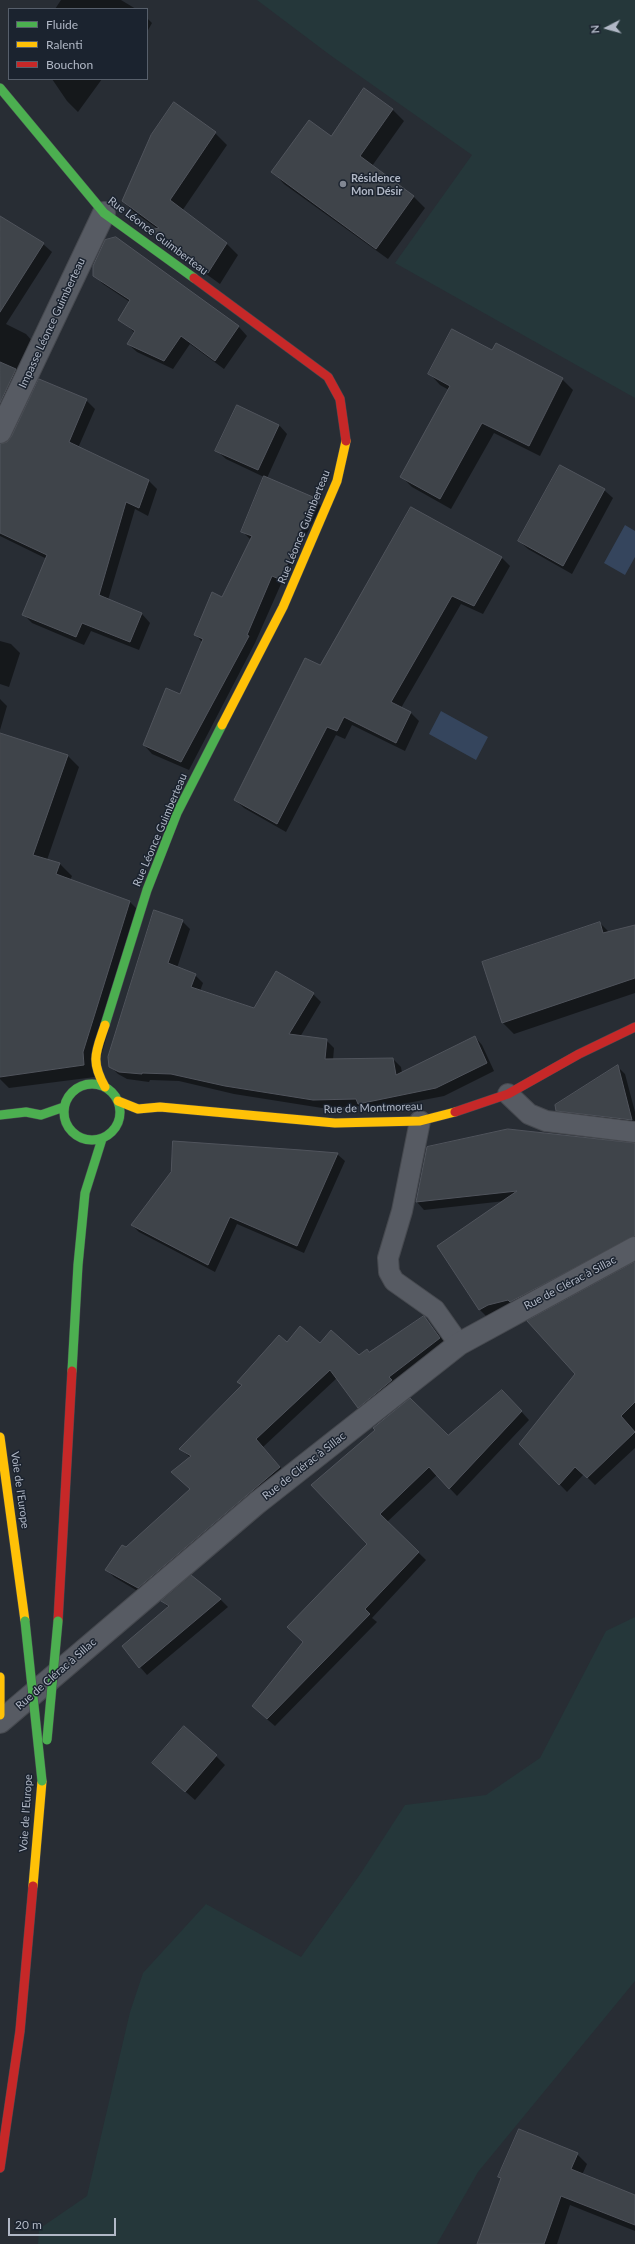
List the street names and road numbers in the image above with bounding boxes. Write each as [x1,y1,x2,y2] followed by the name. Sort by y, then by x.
[105,194,211,278] street label: Rue Léonce Guimberteau
[16,256,88,390] street label: Impasse Léonce Guimberteau
[275,468,333,586] street label: Rue Léonce Guimberteau
[130,771,190,889] street label: Rue Léonce Guimberteau
[323,1100,423,1116] street label: Rue de Montmoreau
[522,1253,618,1313] street label: Rue de Clérac à Sillac
[260,1429,348,1503] street label: Rue de Clérac à Sillac
[8,1450,32,1530] street label: Voie de l'Europe
[13,1636,99,1712] street label: Rue de Clérac à Sillac
[17,1774,35,1852] street label: Voie de l'Europe

